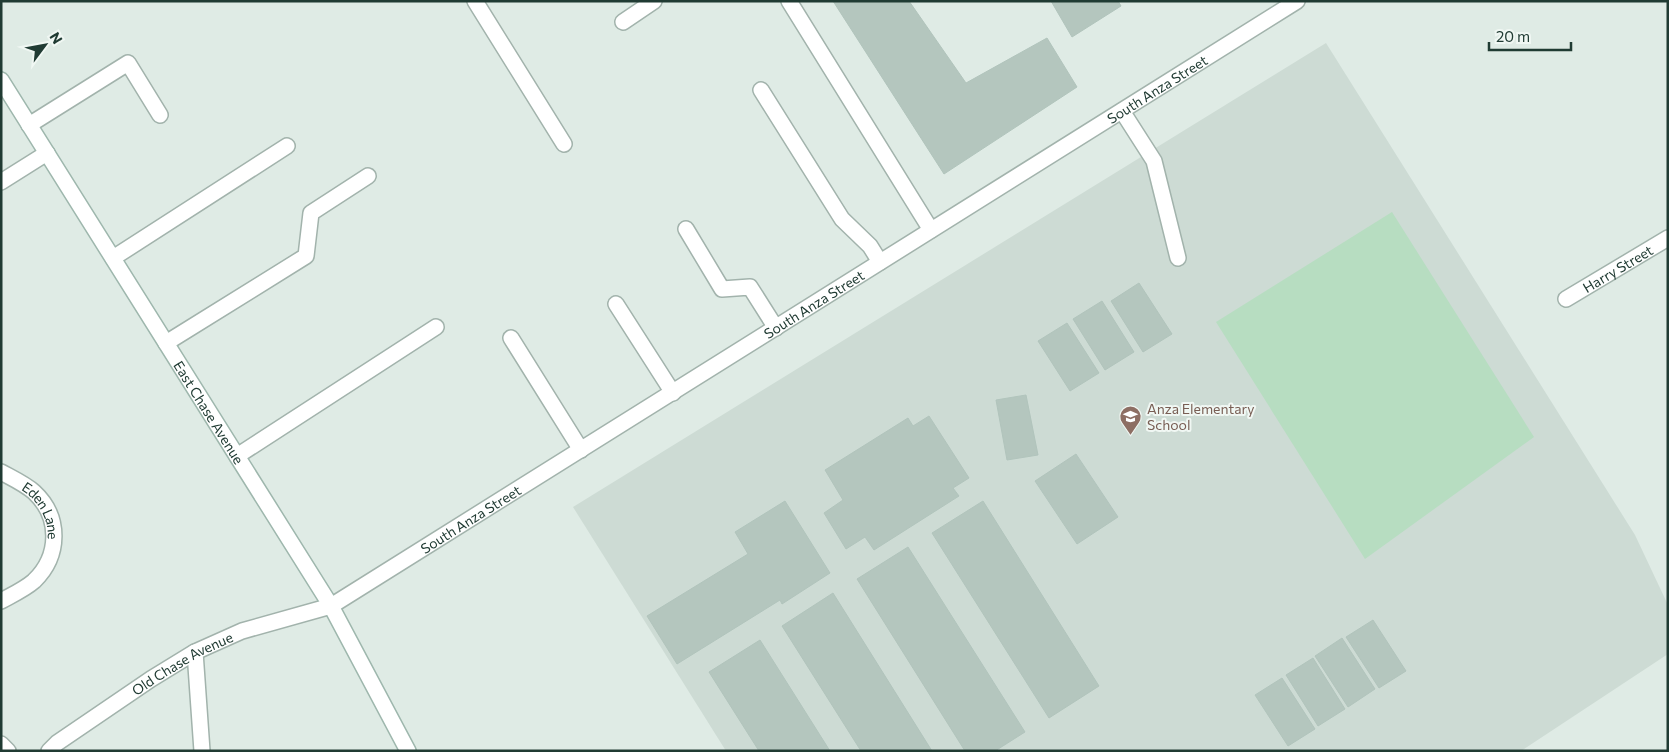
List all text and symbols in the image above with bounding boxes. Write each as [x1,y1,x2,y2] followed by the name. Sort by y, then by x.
[20,20,70,70] north arrow
[1489,20,1572,52] scale bar
[1496,27,1530,45] text: 20 m
[46,29,66,47] text: N
[1103,51,1210,127] street label: South Anza Street
[1579,241,1656,296] street label: Harry Street
[760,266,867,342] street label: South Anza Street
[171,357,248,467] street label: East Chase Avenue
[1147,400,1254,433] place label: Anza Elementary School
[1119,404,1143,435] school or university icon: Anza Elementary School
[19,478,62,539] street label: Eden Lane
[417,481,524,557] street label: South Anza Street
[128,628,235,698] street label: Old Chase Avenue

